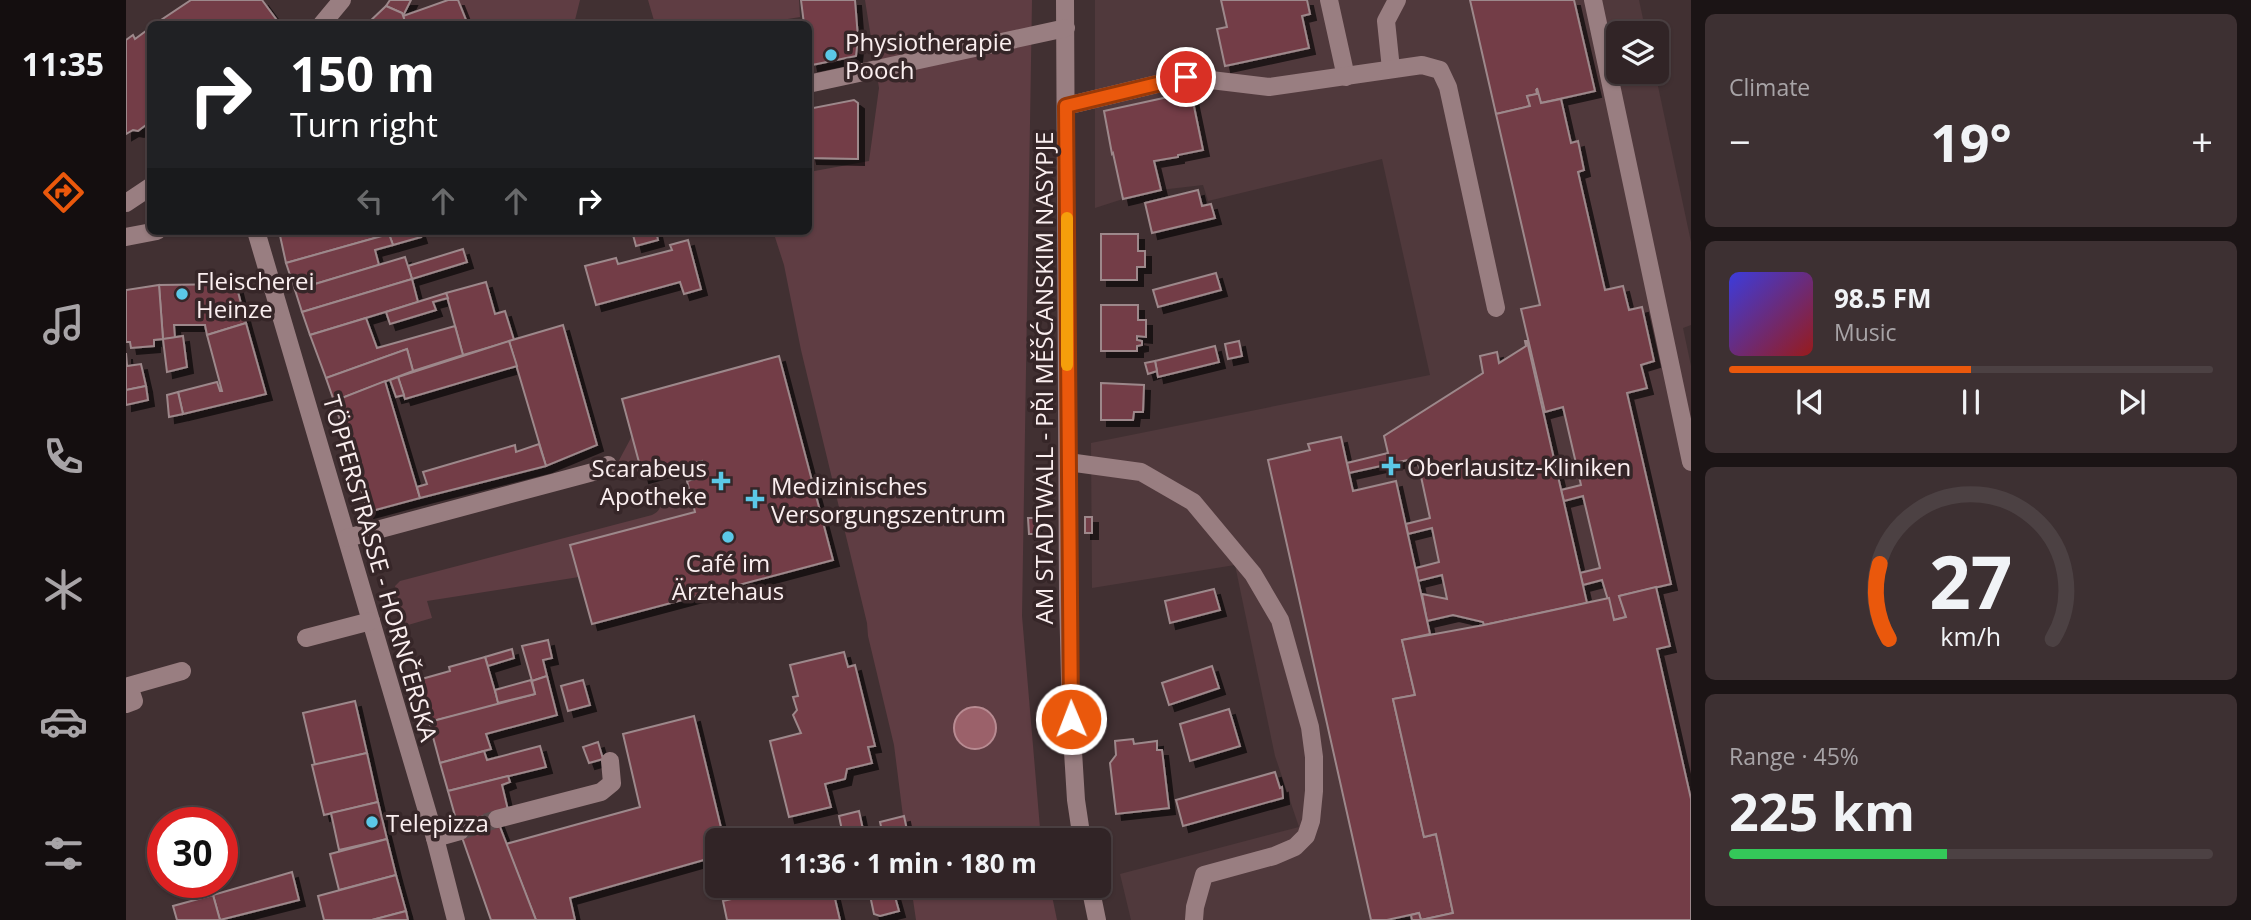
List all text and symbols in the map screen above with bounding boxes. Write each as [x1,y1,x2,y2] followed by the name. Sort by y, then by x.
[1606,21,1669,84] map controls
[1606,21,1669,84] button: layers
[845,25,1012,86] place label: Physiotherapie Pooch
[290,40,435,106] text: 150 m
[22,42,104,85] text: 11:35
[823,47,839,63] marker: Physiotherapie Pooch
[1156,47,1216,107] pin
[175,49,266,140] icon: right
[1167,58,1205,96] icon: arrive
[1729,71,1810,103] text: Climate
[290,103,438,146] text: Turn right
[1930,106,2012,177] text: 19°
[1729,115,1751,167] text: −
[2191,115,2213,167] text: +
[1027,132,1060,624] street label: AM STADTWALL - PŘI MĚŠĆANSKIM NASYPJE
[39,168,88,217] icon: directions
[351,182,389,220] icon: left
[424,182,462,220] icon: ahead
[497,182,535,220] icon: ahead
[570,182,608,220] icon: right
[196,264,314,325] place label: Fleischerei Heinze
[1834,280,1932,316] text: 98.5 FM
[174,286,190,302] marker: Fleischerei Heinze
[39,300,88,349] icon: music
[1834,316,1897,348] text: Music
[1791,383,1829,421] icon: previous
[1952,383,1990,421] icon: pause
[2113,383,2151,421] icon: next
[316,391,447,746] street label: TÖPFERSTRASSE - HORNČERSKA
[39,432,88,481] icon: phone
[1407,450,1631,483] place label: Oberlausitz-Kliniken
[592,451,707,512] place label: Scarabeus Apotheke
[1381,456,1401,476] marker: Oberlausitz-Kliniken
[771,469,1006,530] place label: Medizinisches Versorgungszentrum
[713,473,729,489] marker: Scarabeus Apotheke
[745,489,765,509] marker: Medizinisches Versorgungszentrum
[720,529,736,545] marker: Café im Ärztehaus
[1929,532,2013,631] text: 27
[672,546,784,607] place label: Café im Ärztehaus
[39,565,88,614] icon: climate
[1941,619,2001,653] text: km/h
[1034,682,1108,756] position arrow
[39,697,88,746] icon: car
[1729,740,1859,772] text: Range · 45%
[1729,775,1915,846] text: 225 km
[386,806,489,839] place label: Telepizza
[147,807,238,898] speed limit sign: 30
[364,814,380,830] marker: Telepizza
[39,829,88,878] icon: filters
[779,845,1037,881] text: 11:36 · 1 min · 180 m

